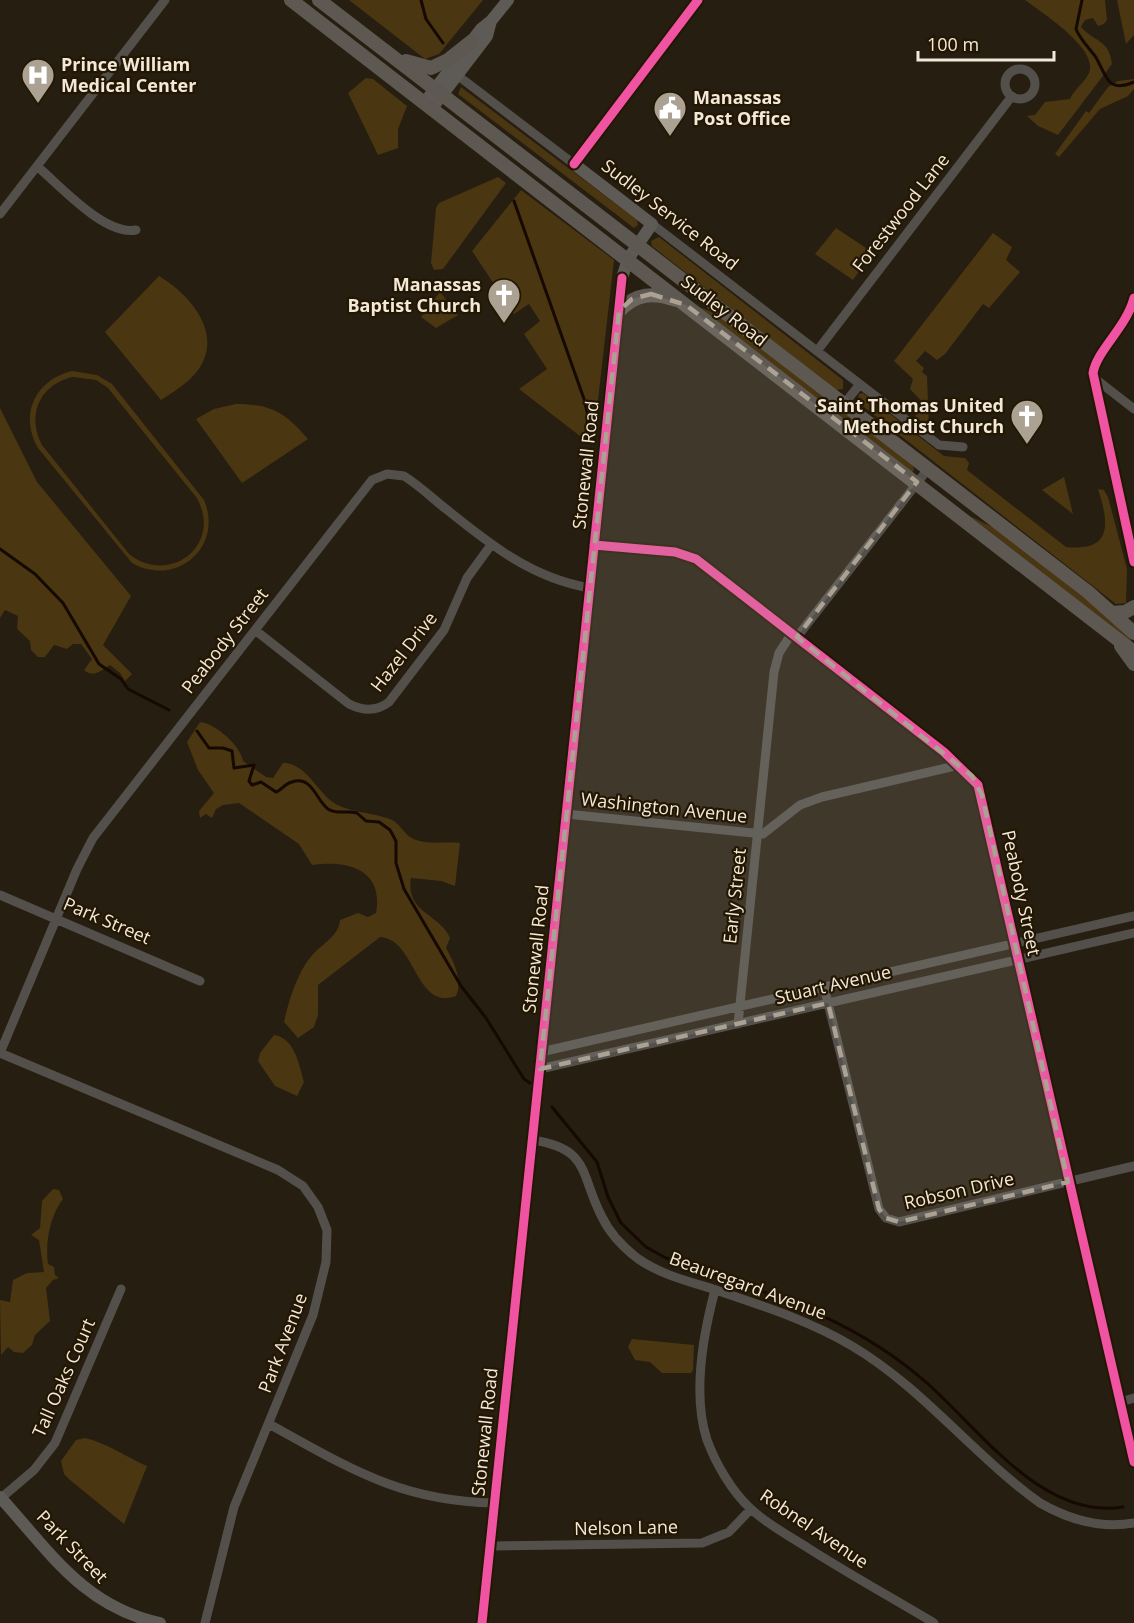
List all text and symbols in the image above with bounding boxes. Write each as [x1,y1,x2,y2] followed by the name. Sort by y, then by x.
[918,24,1054,62] scale bar
[927,32,979,56] text: 100 m
[61,52,196,97] place label: Prince William Medical Center
[20,57,56,104] hospital icon: Prince William Medical Center
[693,85,791,130] place label: Manassas Post Office
[652,90,688,137] public building icon: Manassas Post Office
[846,148,954,277] street label: Forestwood Lane
[597,153,744,275] street label: Sudley Service Road
[677,269,773,351] street label: Sudley Road
[348,272,481,317] place label: Manassas Baptist Church
[486,277,522,324] church icon: Manassas Baptist Church
[817,393,1004,438] place label: Saint Thomas United Methodist Church
[1009,398,1045,445] church icon: Saint Thomas United Methodist Church
[566,400,604,530] street label: Stonewall Road
[175,583,273,698] street label: Peabody Street
[364,607,442,696] street label: Hazel Drive
[580,786,749,828] street label: Washington Avenue
[997,828,1047,958] street label: Peabody Street
[717,847,751,945] street label: Early Street
[516,884,554,1014] street label: Stonewall Road
[60,891,155,949] street label: Park Street
[772,959,893,1009] street label: Stuart Avenue
[901,1166,1016,1214] street label: Robson Drive
[666,1245,830,1325] street label: Beauregard Avenue
[252,1289,312,1396] street label: Park Avenue
[26,1315,100,1441] street label: Tall Oaks Court
[465,1367,503,1497] street label: Stonewall Road
[756,1483,873,1573] street label: Robnel Avenue
[32,1505,114,1588] street label: Park Street
[574,1514,678,1540] street label: Nelson Lane

